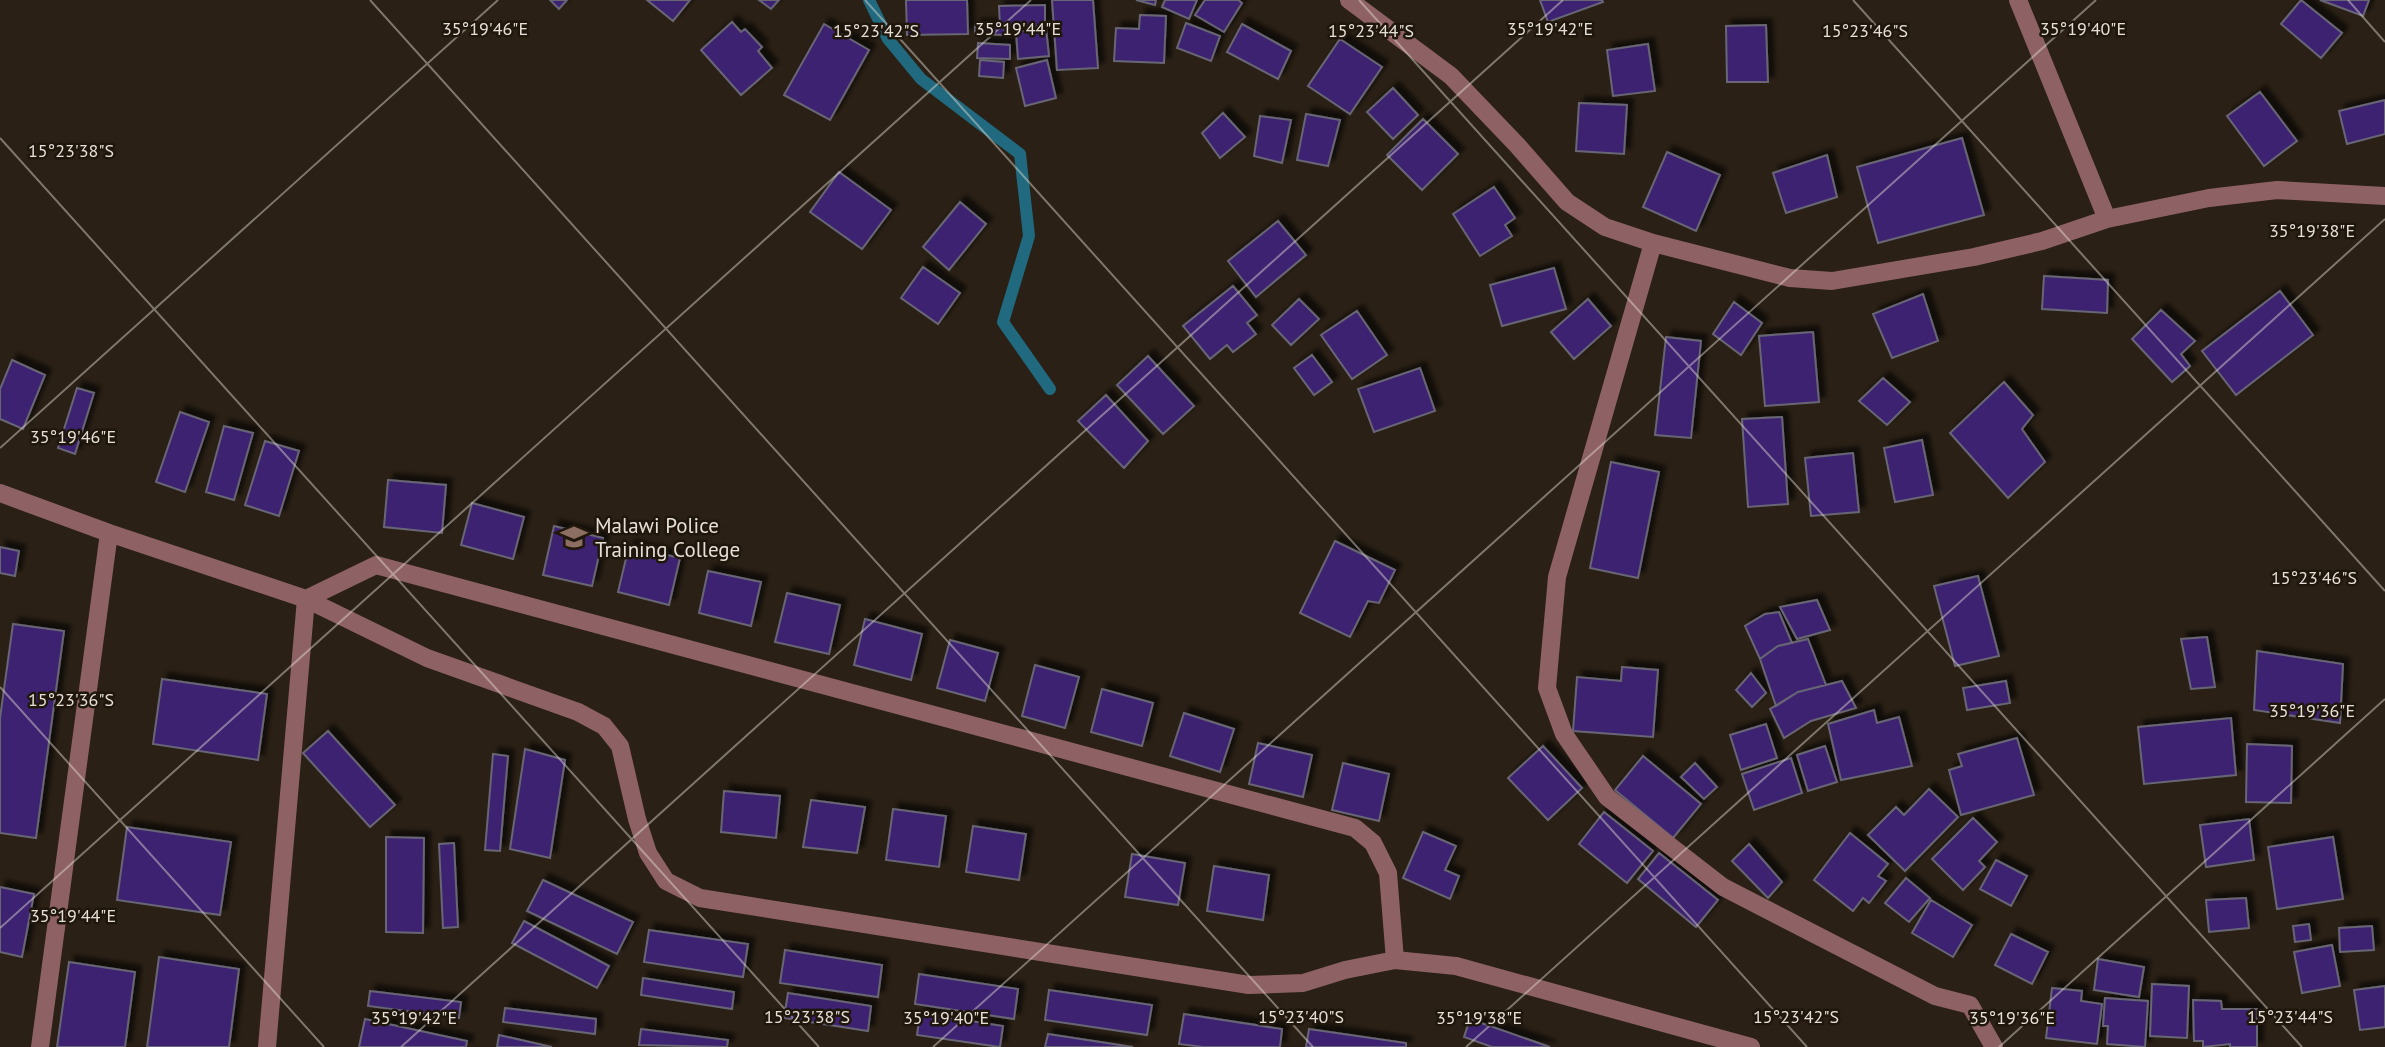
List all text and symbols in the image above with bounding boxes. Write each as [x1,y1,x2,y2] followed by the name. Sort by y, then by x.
[442,17,528,40] text: 35°19'46"E
[975,17,1061,40] text: 35°19'44"E
[1507,17,1593,40] text: 35°19'42"E
[2040,17,2126,40] text: 35°19'40"E
[833,19,919,42] text: 15°23'42"S
[1328,19,1414,42] text: 15°23'44"S
[1822,19,1908,42] text: 15°23'46"S
[28,139,114,162] text: 15°23'38"S
[2269,219,2355,242] text: 35°19'38"E
[30,425,116,448] text: 35°19'46"E
[595,512,740,563] place label: Malawi Police Training College
[559,522,589,552] school or university icon: Malawi Police Training College
[2271,566,2357,589] text: 15°23'46"S
[28,688,114,711] text: 15°23'36"S
[2269,699,2355,722] text: 35°19'36"E
[30,904,116,927] text: 35°19'44"E
[764,1005,850,1028] text: 15°23'38"S
[1258,1005,1344,1028] text: 15°23'40"S
[1753,1005,1839,1028] text: 15°23'42"S
[2247,1005,2333,1028] text: 15°23'44"S
[371,1006,457,1029] text: 35°19'42"E
[903,1006,989,1029] text: 35°19'40"E
[1436,1006,1522,1029] text: 35°19'38"E
[1969,1006,2055,1029] text: 35°19'36"E

